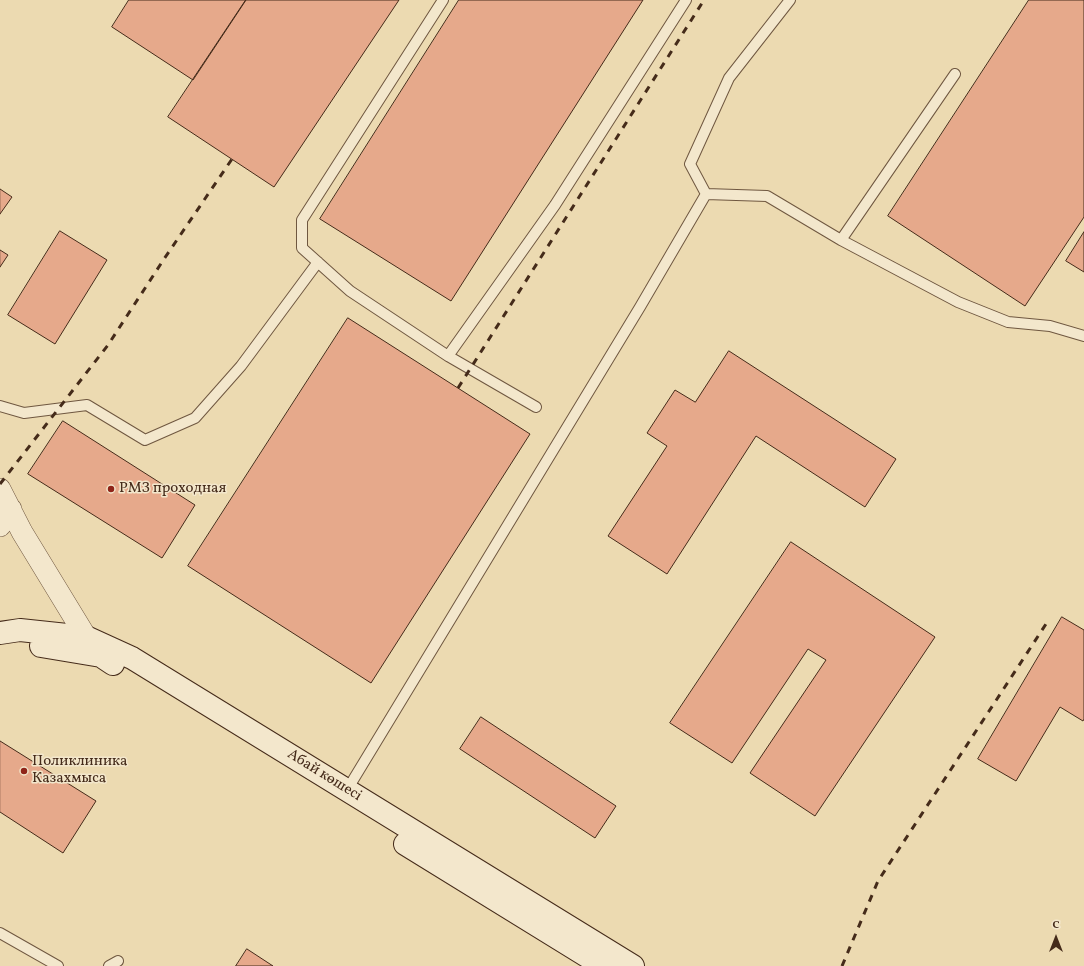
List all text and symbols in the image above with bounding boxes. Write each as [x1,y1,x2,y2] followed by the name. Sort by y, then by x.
[119,480,226,498] place label: РМЗ проходная
[106,484,116,494] marker: РМЗ проходная
[283,746,365,806] street label: Абай көшесі
[32,753,127,788] place label: Поликлиника Казахмыса
[19,766,29,776] marker: Поликлиника Казахмыса
[1036,918,1076,958] north arrow
[1052,918,1060,933] text: С

